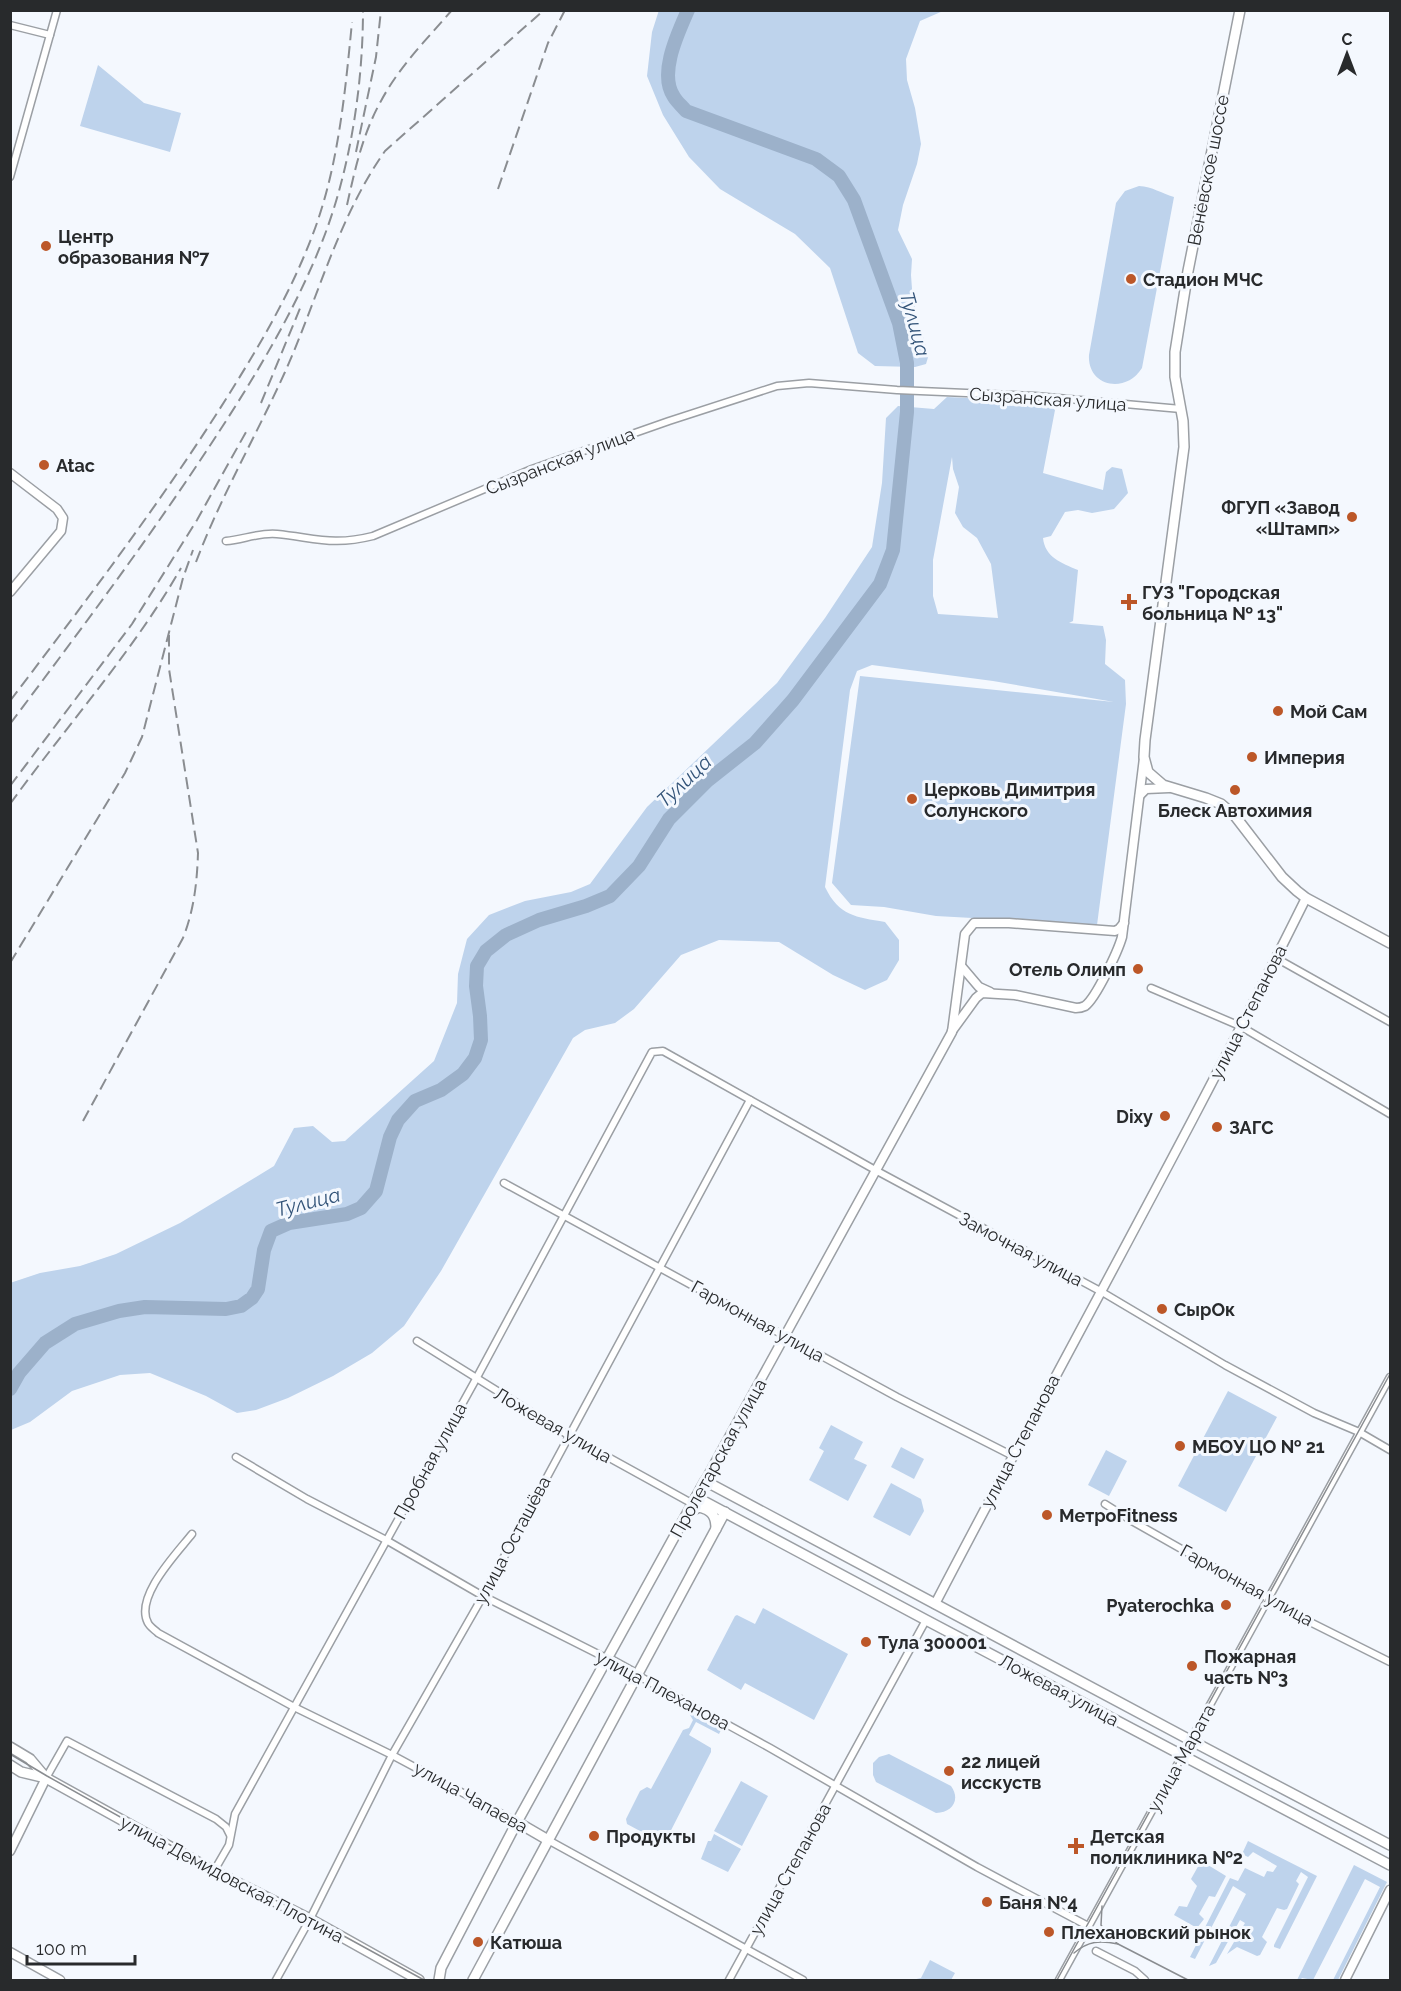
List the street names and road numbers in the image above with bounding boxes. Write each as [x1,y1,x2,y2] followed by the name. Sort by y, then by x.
[1183,92,1233,247] street label: Венёвское шоссе
[969,383,1127,415] street label: Сызранская улица
[483,423,637,499] street label: Сызранская улица
[1205,941,1291,1083] street label: улица Степанова
[956,1208,1086,1290] street label: Замочная улица
[688,1276,828,1366] street label: Гармонная улица
[976,1371,1064,1511] street label: улица Степанова
[666,1375,770,1541] street label: Пролетарская улица
[490,1383,616,1467] street label: Ложевая улица
[389,1399,471,1523] street label: Пробная улица
[469,1473,555,1607] street label: улица Осташёва
[1177,1540,1317,1630] street label: Гармонная улица
[592,1646,734,1734] street label: улица Плеханова
[996,1650,1122,1730] street label: Ложевая улица
[1143,1700,1219,1816] street label: улица Марата
[410,1757,532,1837] street label: улица Чапаева
[745,1799,835,1939] street label: улица Степанова
[117,1811,347,1947] street label: улица Демидовская Плотина

